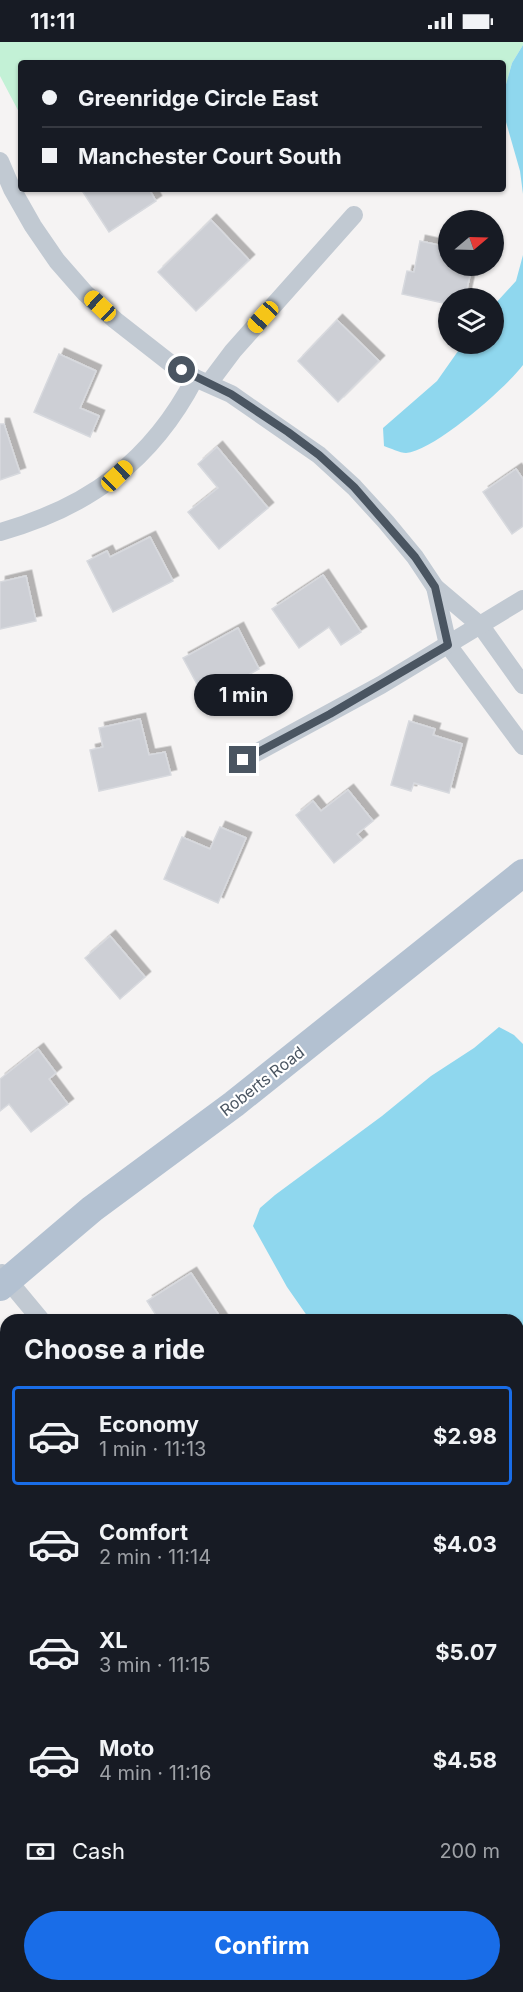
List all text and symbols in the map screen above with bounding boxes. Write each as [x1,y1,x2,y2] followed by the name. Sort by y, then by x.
[30,8,75,34] text: 11:11
[78,85,318,111] text: Greenridge Circle East
[78,143,342,169] text: Manchester Court South
[438,210,504,276] north arrow
[438,210,504,354] map controls
[81,287,119,325] car
[438,288,504,354] button: layers
[244,298,282,336] car
[168,356,195,383] route start
[98,457,136,495] car
[194,673,292,715] callout: 1 min
[219,683,268,707] text: 1 min
[229,746,256,773] route end
[216,1042,308,1120] street label: Roberts Road
[24,1333,205,1366] text: Choose a ride
[27,1409,81,1463] icon: car
[99,1411,199,1437] text: Economy
[433,1423,497,1449] text: $2.98
[99,1437,206,1461] text: 1 min · 11:13
[27,1517,81,1571] icon: car
[99,1519,188,1545] text: Comfort
[433,1531,497,1557] text: $4.03
[99,1545,211,1569] text: 2 min · 11:14
[27,1625,81,1679] icon: car
[99,1627,128,1653] text: XL
[435,1639,497,1665] text: $5.07
[99,1653,211,1677] text: 3 min · 11:15
[27,1733,81,1787] icon: car
[99,1735,154,1761] text: Moto
[433,1747,497,1773] text: $4.58
[99,1761,211,1785] text: 4 min · 11:16
[24,1835,57,1868] icon: cash
[72,1838,125,1864] text: Cash
[439,1839,500,1863] text: 200 m
[24,1911,500,1980] button: Confirm

